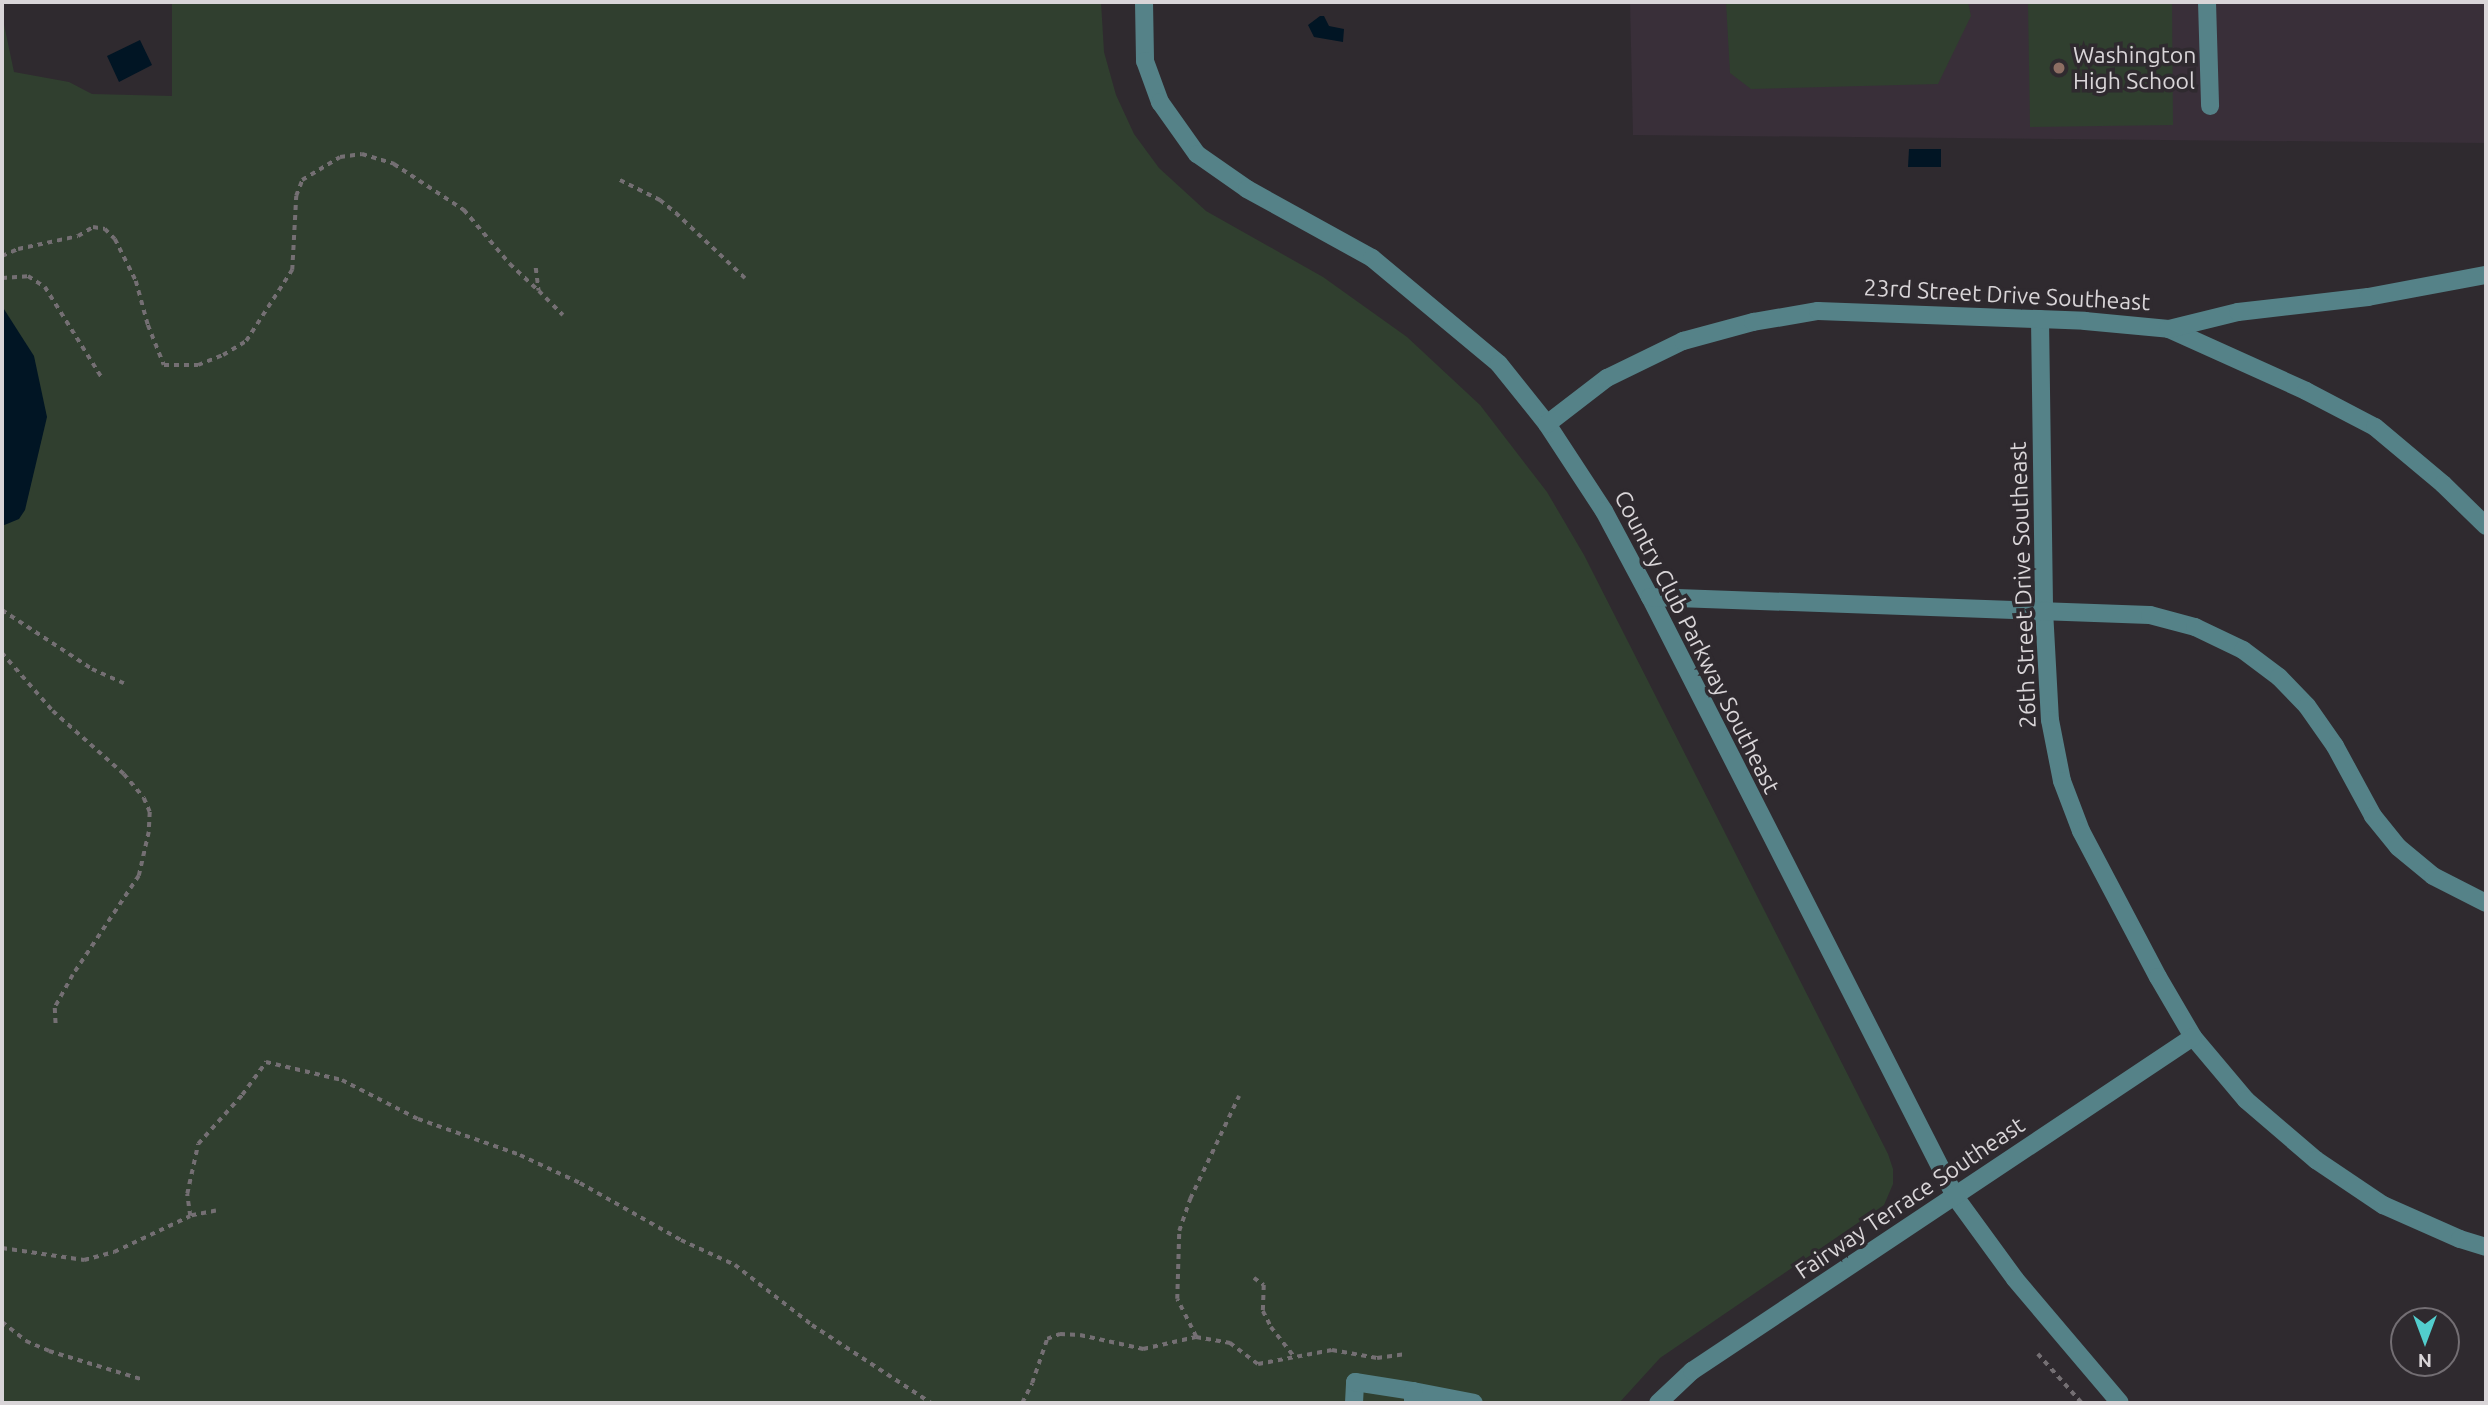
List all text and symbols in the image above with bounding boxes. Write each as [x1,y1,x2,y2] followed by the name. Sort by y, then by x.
[2073,41,2196,95] place label: Washington High School
[2051,60,2067,76] marker: Washington High School
[1863,274,2151,316] street label: 23rd Street Drive Southeast
[2004,441,2042,729] street label: 26th Street Drive Southeast
[1608,486,1786,798] street label: Country Club Parkway Southeast
[1790,1111,2030,1285] street label: Fairway Terrace Southeast
[2390,1307,2460,1377] north arrow
[2418,1350,2432,1372] text: N

